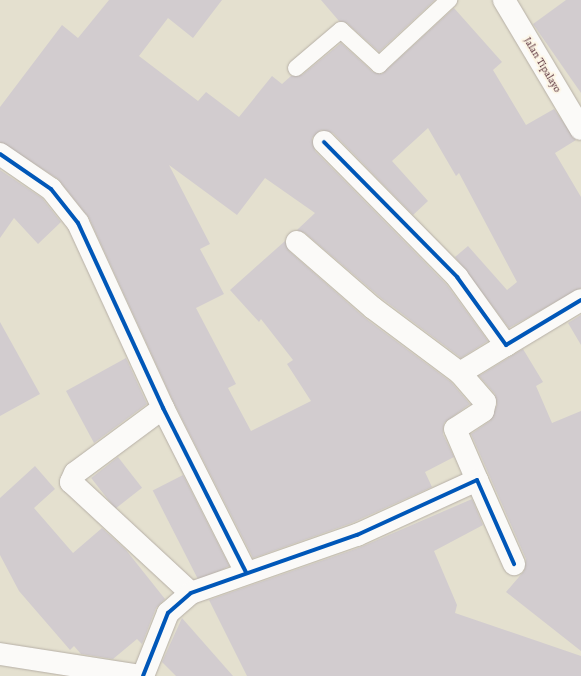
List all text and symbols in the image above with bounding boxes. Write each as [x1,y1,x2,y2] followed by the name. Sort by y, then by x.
[520,35,564,95] street label: Jalan Tipalayo

